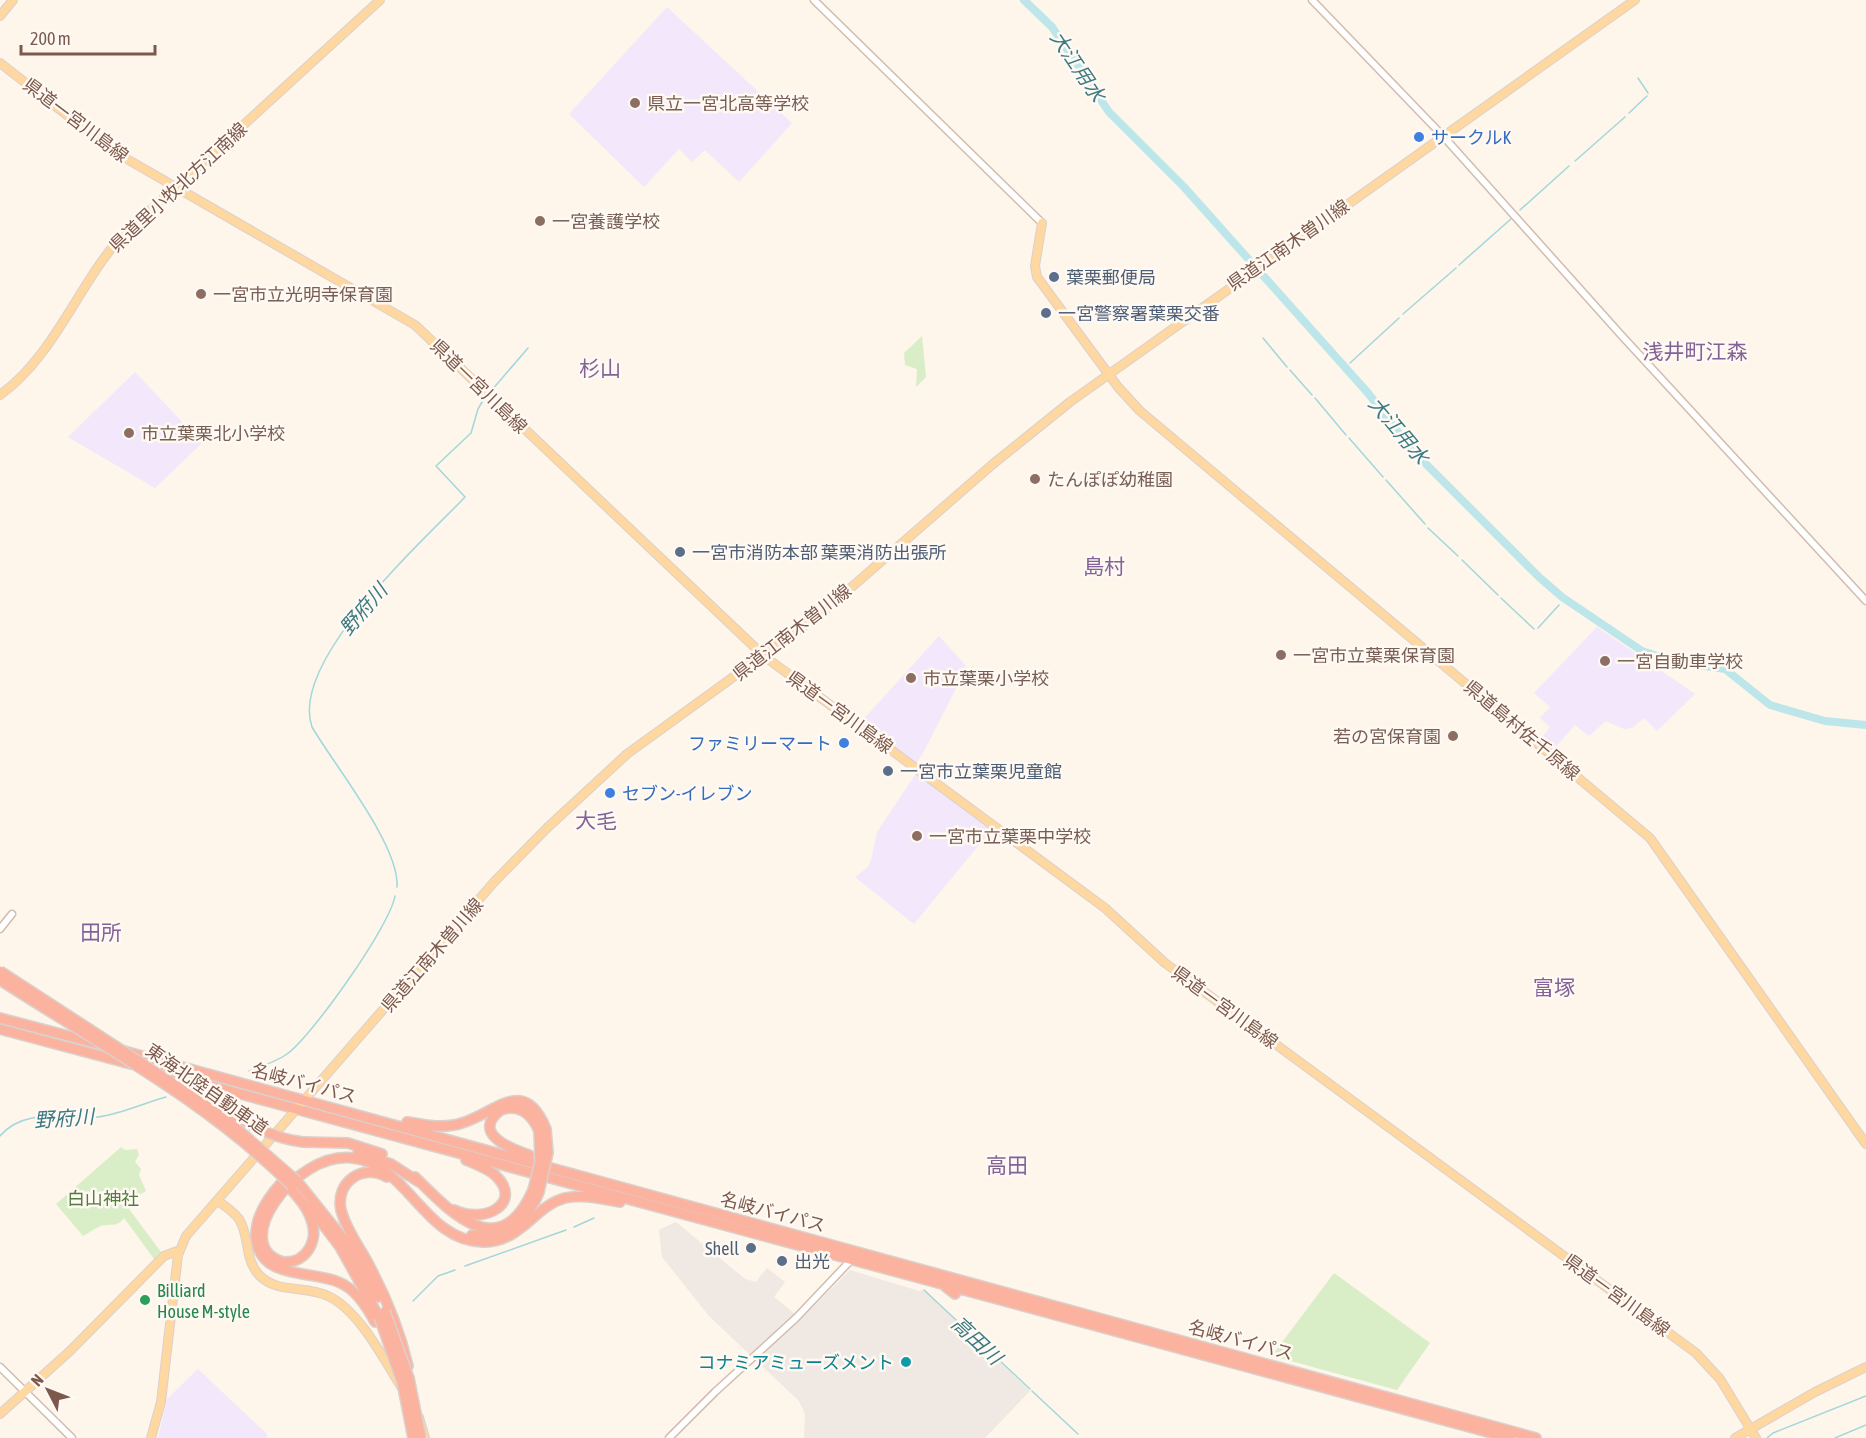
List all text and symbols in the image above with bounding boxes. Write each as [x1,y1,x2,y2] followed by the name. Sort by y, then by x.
[21,18,154,56] scale bar
[1046,26,1111,107] water label: 大江用水
[30,28,71,49] text: 200 m
[19,74,133,166] street label: 県道一宮川島線
[647,93,809,114] place label: 県立一宮北高等学校
[628,96,642,110] marker: 県立一宮北高等学校
[105,118,251,256] street label: 県道里小牧北方江南線
[1431,127,1511,148] place label: サークルK
[1412,130,1426,144] marker: サークルK
[1223,195,1353,295] street label: 県道江南木曽川線
[552,211,660,232] place label: 一宮養護学校
[533,214,547,228] marker: 一宮養護学校
[1066,267,1156,288] place label: 葉栗郵便局
[1047,270,1061,284] marker: 葉栗郵便局
[213,284,393,305] place label: 一宮市立光明寺保育園
[194,287,208,301] marker: 一宮市立光明寺保育園
[1058,303,1220,324] place label: 一宮警察署葉栗交番
[1039,306,1053,320] marker: 一宮警察署葉栗交番
[426,335,532,437] street label: 県道一宮川島線
[1643,339,1748,363] district label: 浅井町江森
[579,356,621,380] district label: 杉山
[1364,392,1435,470] water label: 大江用水
[141,423,285,444] place label: 市立葉栗北小学校
[122,426,136,440] marker: 市立葉栗北小学校
[1047,469,1173,490] place label: たんぽぽ幼稚園
[1028,472,1042,486] marker: たんぽぽ幼稚園
[692,542,946,563] place label: 一宮市消防本部 葉栗消防出張所
[673,545,687,559] marker: 一宮市消防本部 葉栗消防出張所
[1083,554,1125,578] district label: 島村
[335,577,393,639] water label: 野府川
[729,579,855,685] street label: 県道江南木曽川線
[1293,645,1455,666] place label: 一宮市立葉栗保育園
[1274,648,1288,662] marker: 一宮市立葉栗保育園
[1617,651,1743,672] place label: 一宮自動車学校
[1598,654,1612,668] marker: 一宮自動車学校
[783,666,897,758] street label: 県道一宮川島線
[923,668,1049,689] place label: 市立葉栗小学校
[904,671,918,685] marker: 市立葉栗小学校
[1460,676,1584,784] street label: 県道島村佐千原線
[1333,726,1441,747] place label: 若の宮保育園
[1446,729,1460,743] marker: 若の宮保育園
[688,733,832,754] place label: ファミリーマート
[837,736,851,750] marker: ファミリーマート
[900,761,1062,782] place label: 一宮市立葉栗児童館
[881,764,895,778] marker: 一宮市立葉栗児童館
[622,783,753,804] place label: セブン-イレブン
[603,786,617,800] marker: セブン-イレブン
[575,808,617,832] district label: 大毛
[929,826,1091,847] place label: 一宮市立葉栗中学校
[910,829,924,843] marker: 一宮市立葉栗中学校
[377,894,487,1016] street label: 県道江南木曽川線
[80,920,122,944] district label: 田所
[1168,961,1282,1053] street label: 県道一宮川島線
[1533,975,1575,999] district label: 富塚
[142,1039,272,1139] street label: 東海北陸自動車道
[249,1059,359,1107] street label: 名岐バイパス
[33,1104,97,1132] water label: 野府川
[986,1153,1028,1177] district label: 高田
[67,1188,139,1209] park label: 白山神社
[718,1188,828,1236] street label: 名岐バイパス
[705,1238,739,1259] place label: Shell
[744,1241,758,1255] marker: Shell
[1560,1249,1674,1341] street label: 県道一宮川島線
[794,1251,830,1272] place label: 出光
[775,1254,789,1268] marker: 出光
[157,1280,250,1322] place label: Billiard House M-style
[138,1293,152,1307] marker: Billiard House M-style
[947,1311,1008,1370] water label: 高田川
[1186,1316,1296,1364] street label: 名岐バイパス
[697,1352,894,1373] place label: コナミアミューズメント
[899,1355,913,1369] marker: コナミアミューズメント
[18,1360,78,1420] north arrow
[27,1370,47,1389] text: N

